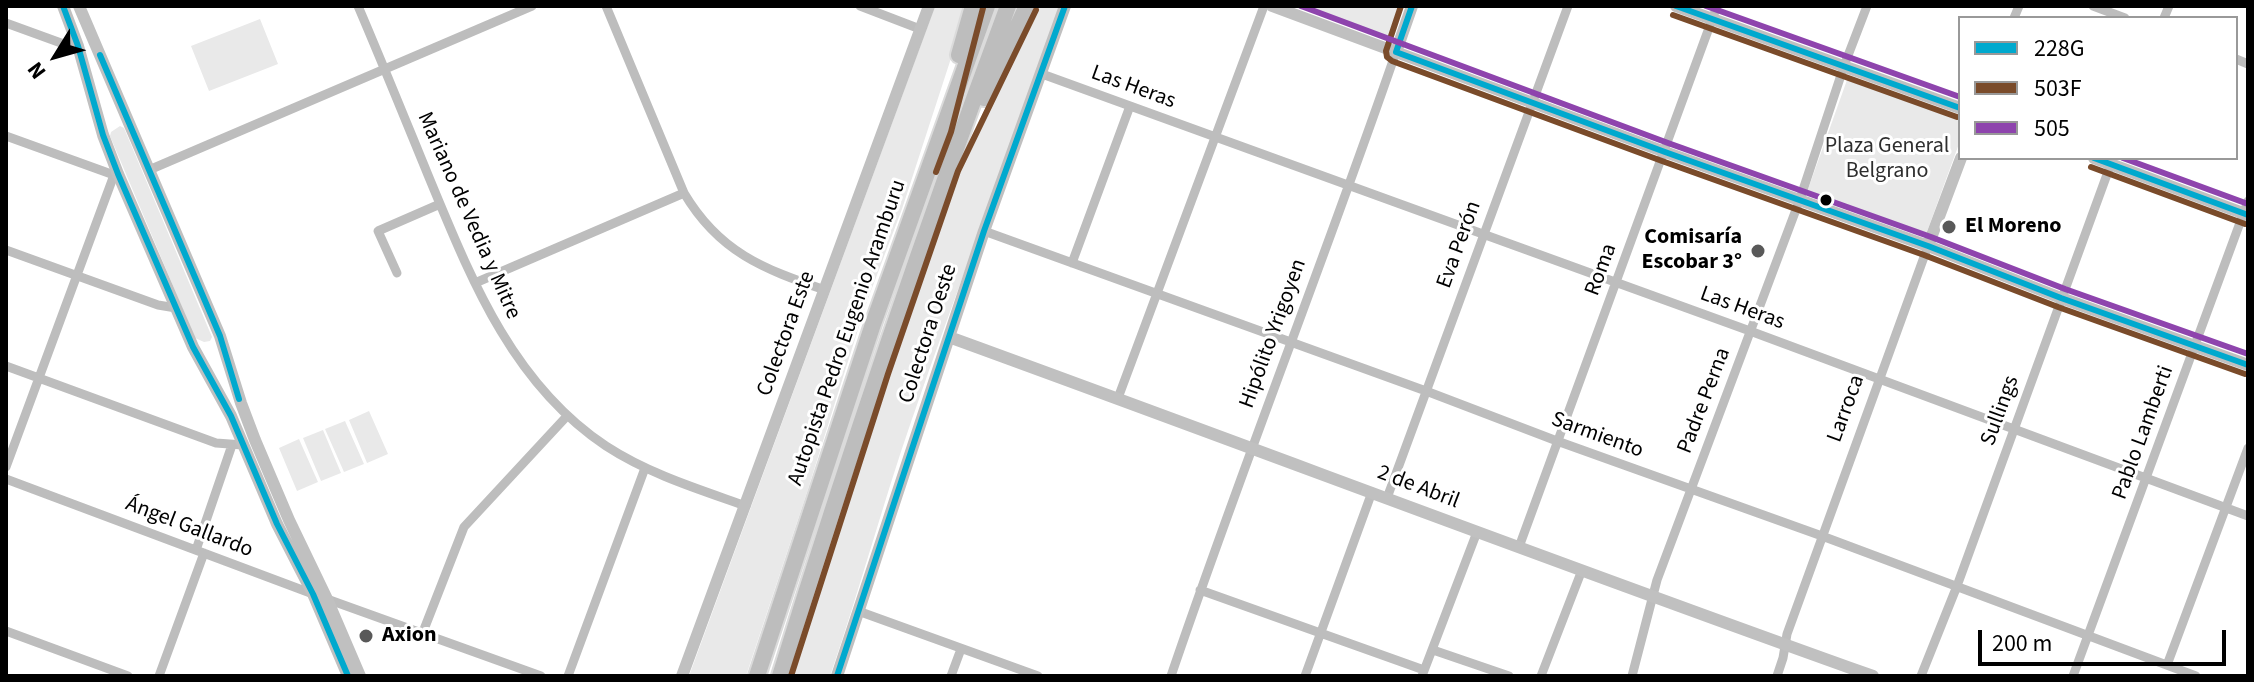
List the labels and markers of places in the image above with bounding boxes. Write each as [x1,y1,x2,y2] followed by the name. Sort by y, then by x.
[1818,192,1834,208] unlabelled marker
[1965,214,2061,240] place label: El Moreno
[1940,218,1958,236] marker: El Moreno
[1642,225,1742,276] place label: Comisaría Escobar 3°
[1749,242,1767,260] marker: Comisaría Escobar 3°
[382,623,437,649] place label: Axion
[357,627,375,645] marker: Axion

